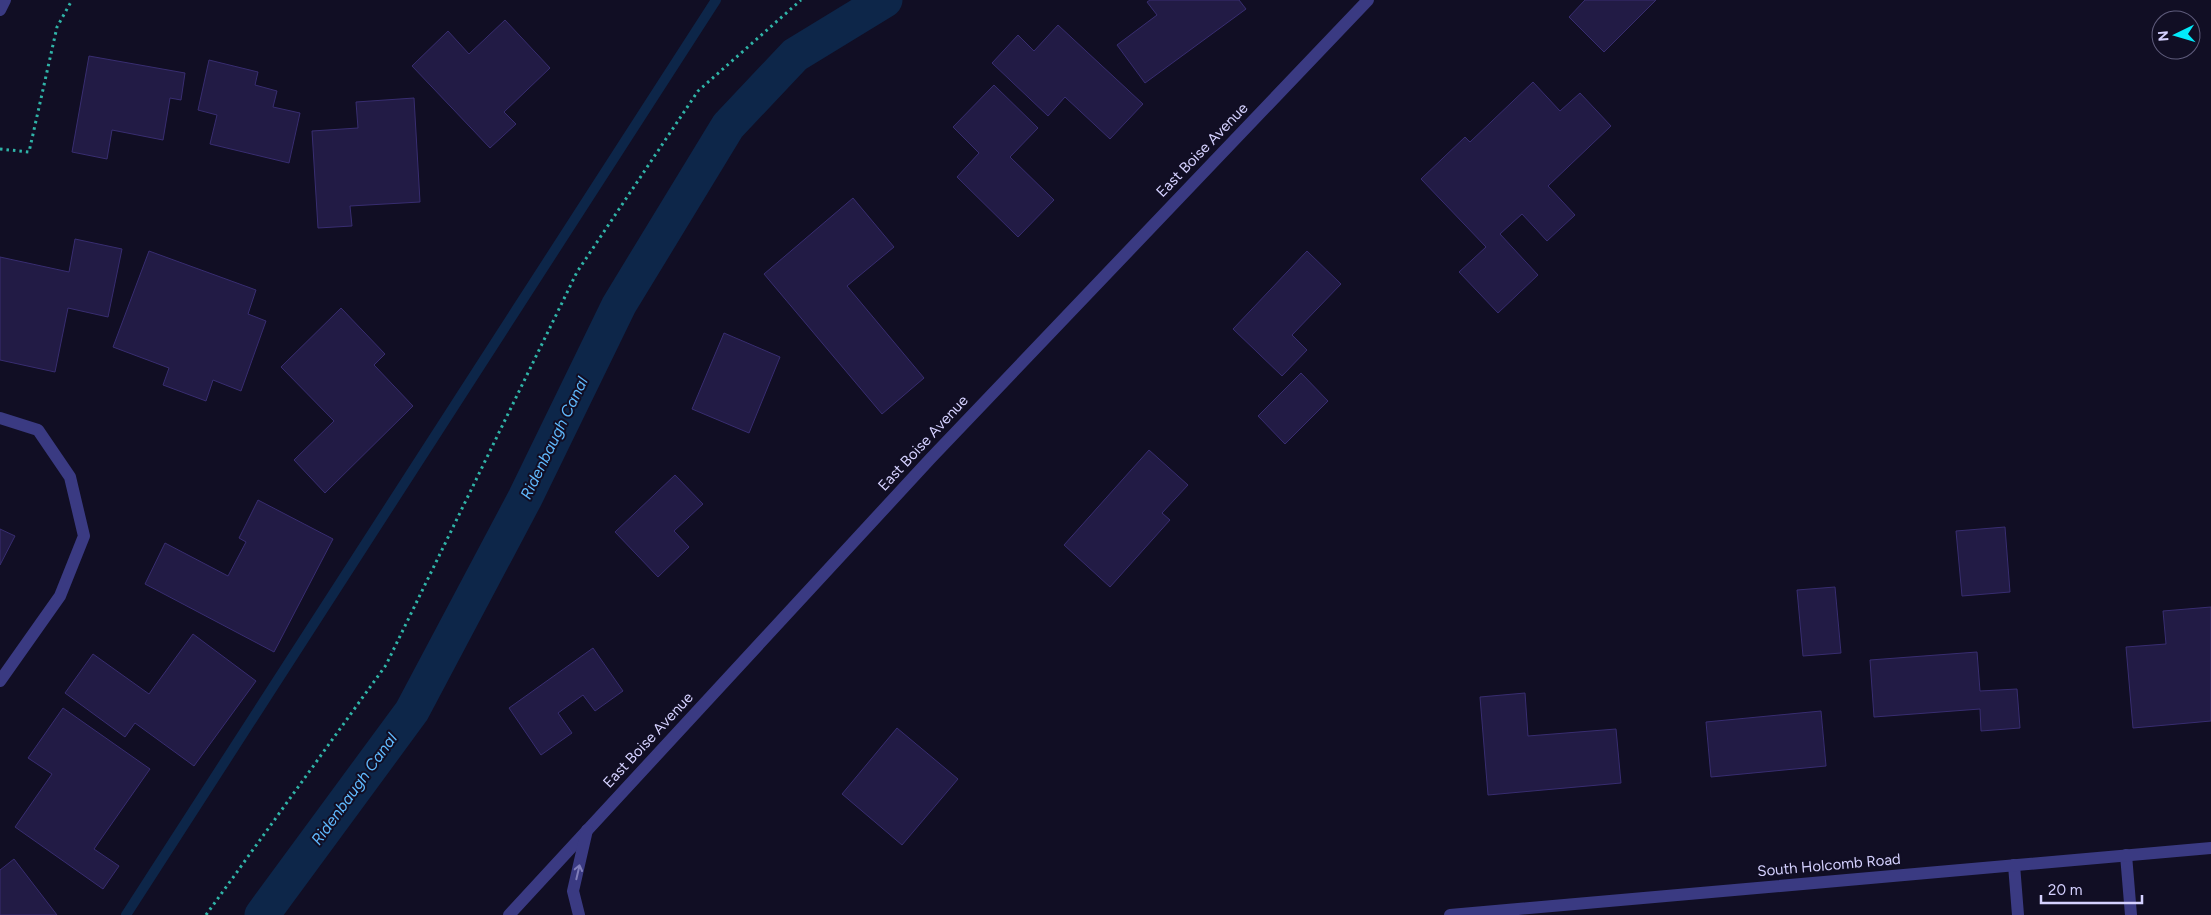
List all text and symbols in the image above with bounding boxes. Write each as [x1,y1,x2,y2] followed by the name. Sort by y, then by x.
[2151,10,2201,60] north arrow
[2155,30,2172,42] text: N
[1153,99,1251,201] street label: East Boise Avenue
[516,373,592,502] water label: Ridenbaugh Canal
[874,392,972,494] street label: East Boise Avenue
[599,689,697,791] street label: East Boise Avenue
[307,729,401,849] water label: Ridenbaugh Canal
[1757,850,1901,880] street label: South Holcomb Road
[573,865,583,881] one-way arrow
[2041,872,2142,904] scale bar
[2048,881,2082,899] text: 20 m

